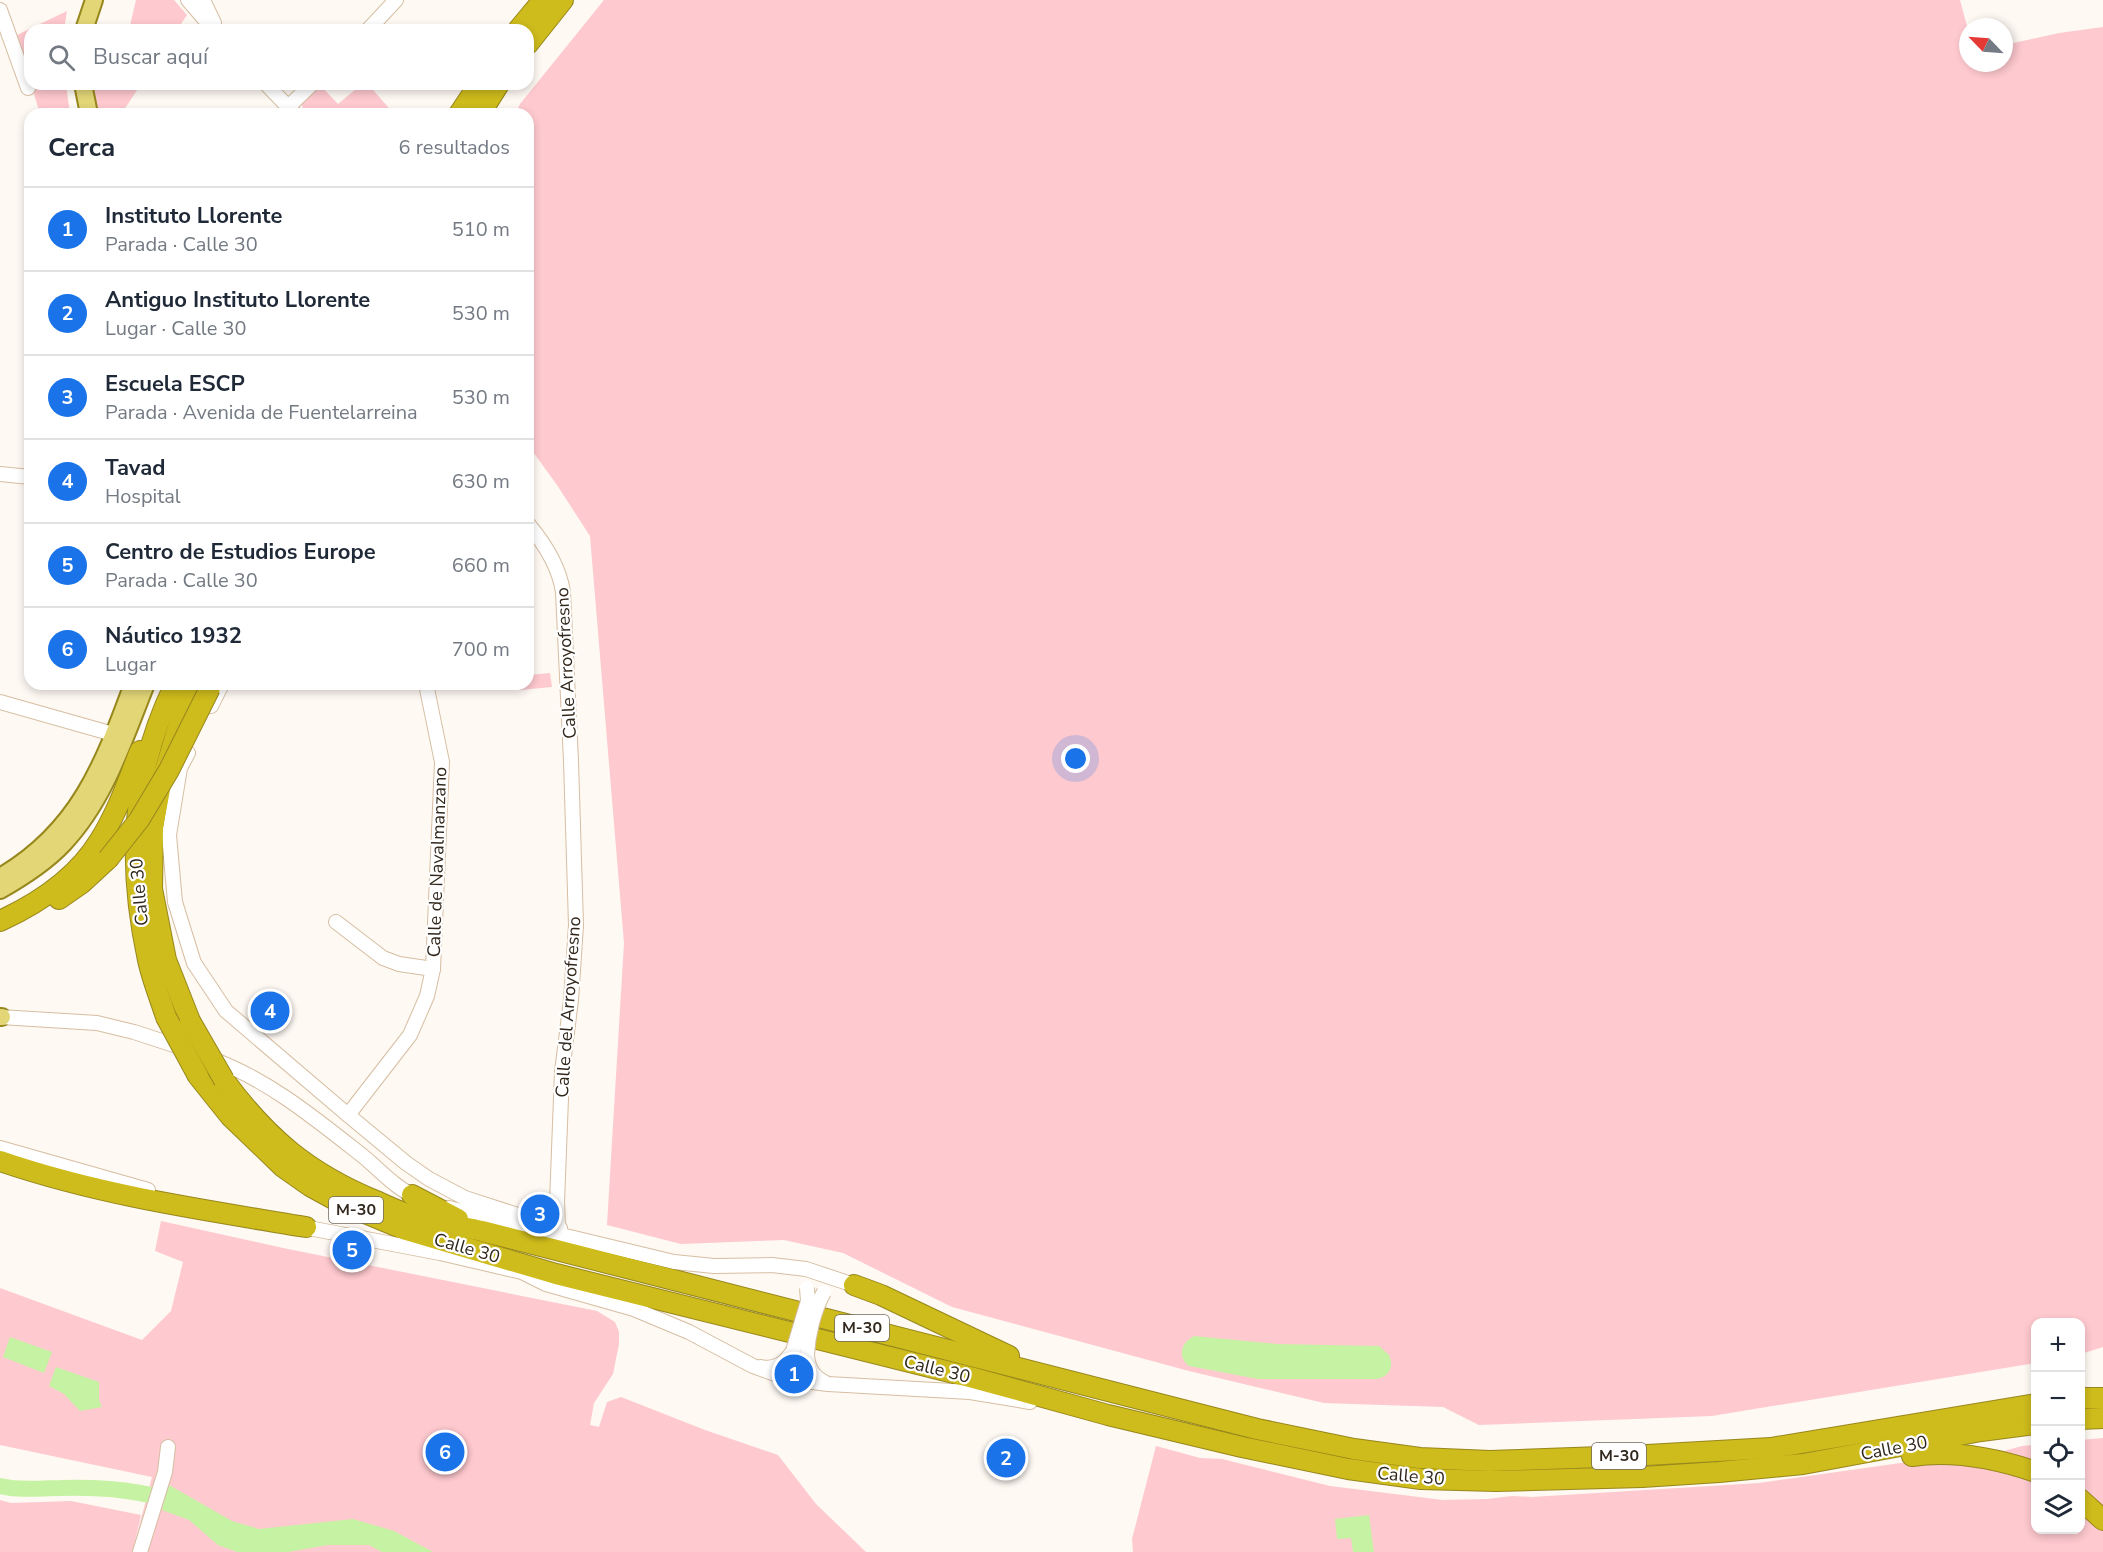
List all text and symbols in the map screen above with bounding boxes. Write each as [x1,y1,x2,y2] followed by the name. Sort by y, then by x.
[1959,18,2013,72] north arrow
[24,24,534,90] search box
[45,41,78,74] icon: search
[93,42,208,72] text: Buscar aquí
[48,130,115,165] text: Cerca
[399,134,510,161] text: 6 resultados
[105,201,282,231] text: Instituto Llorente
[62,216,74,243] text: 1
[452,216,510,243] text: 510 m
[105,231,258,258] text: Parada · Calle 30
[105,285,370,315] text: Antiguo Instituto Llorente
[62,300,74,327] text: 2
[452,300,510,327] text: 530 m
[105,315,246,342] text: Lugar · Calle 30
[105,369,245,399] text: Escuela ESCP
[62,384,74,411] text: 3
[452,384,510,411] text: 530 m
[105,399,418,426] text: Parada · Avenida de Fuentelarreina
[105,453,165,483] text: Tavad
[62,468,74,495] text: 4
[452,468,510,495] text: 630 m
[105,483,181,510] text: Hospital
[105,537,376,567] text: Centro de Estudios Europe
[62,552,74,579] text: 5
[452,552,510,579] text: 660 m
[105,567,258,594] text: Parada · Calle 30
[550,587,582,739] street label: Calle Arroyofresno
[105,621,242,651] text: Náutico 1932
[62,636,74,663] text: 6
[452,636,510,663] text: 700 m
[105,651,156,678] text: Lugar
[1061,744,1090,773] your location
[422,766,452,958] street label: Calle de Navalmanzano
[124,857,154,927] street label: Calle 30
[550,916,586,1098] street label: Calle del Arroyofresno
[250,988,290,1034] pin: 4
[520,1192,560,1236] pin: 3
[329,1197,383,1223] road number: M-30
[431,1227,503,1269] street label: Calle 30
[332,1228,372,1272] pin: 5
[835,1315,889,1341] road number: M-30
[2031,1318,2085,1534] map controls
[2031,1318,2085,1372] button: +
[901,1349,973,1389] street label: Calle 30
[774,1352,814,1396] pin: 1
[2031,1372,2085,1426] button: −
[2031,1426,2085,1480] button: locate
[426,1430,464,1474] pin: 6
[1858,1430,1930,1466] street label: Calle 30
[986,1436,1026,1480] pin: 2
[1592,1443,1646,1469] road number: M-30
[1376,1461,1446,1491] street label: Calle 30
[2031,1480,2085,1534] button: layers

